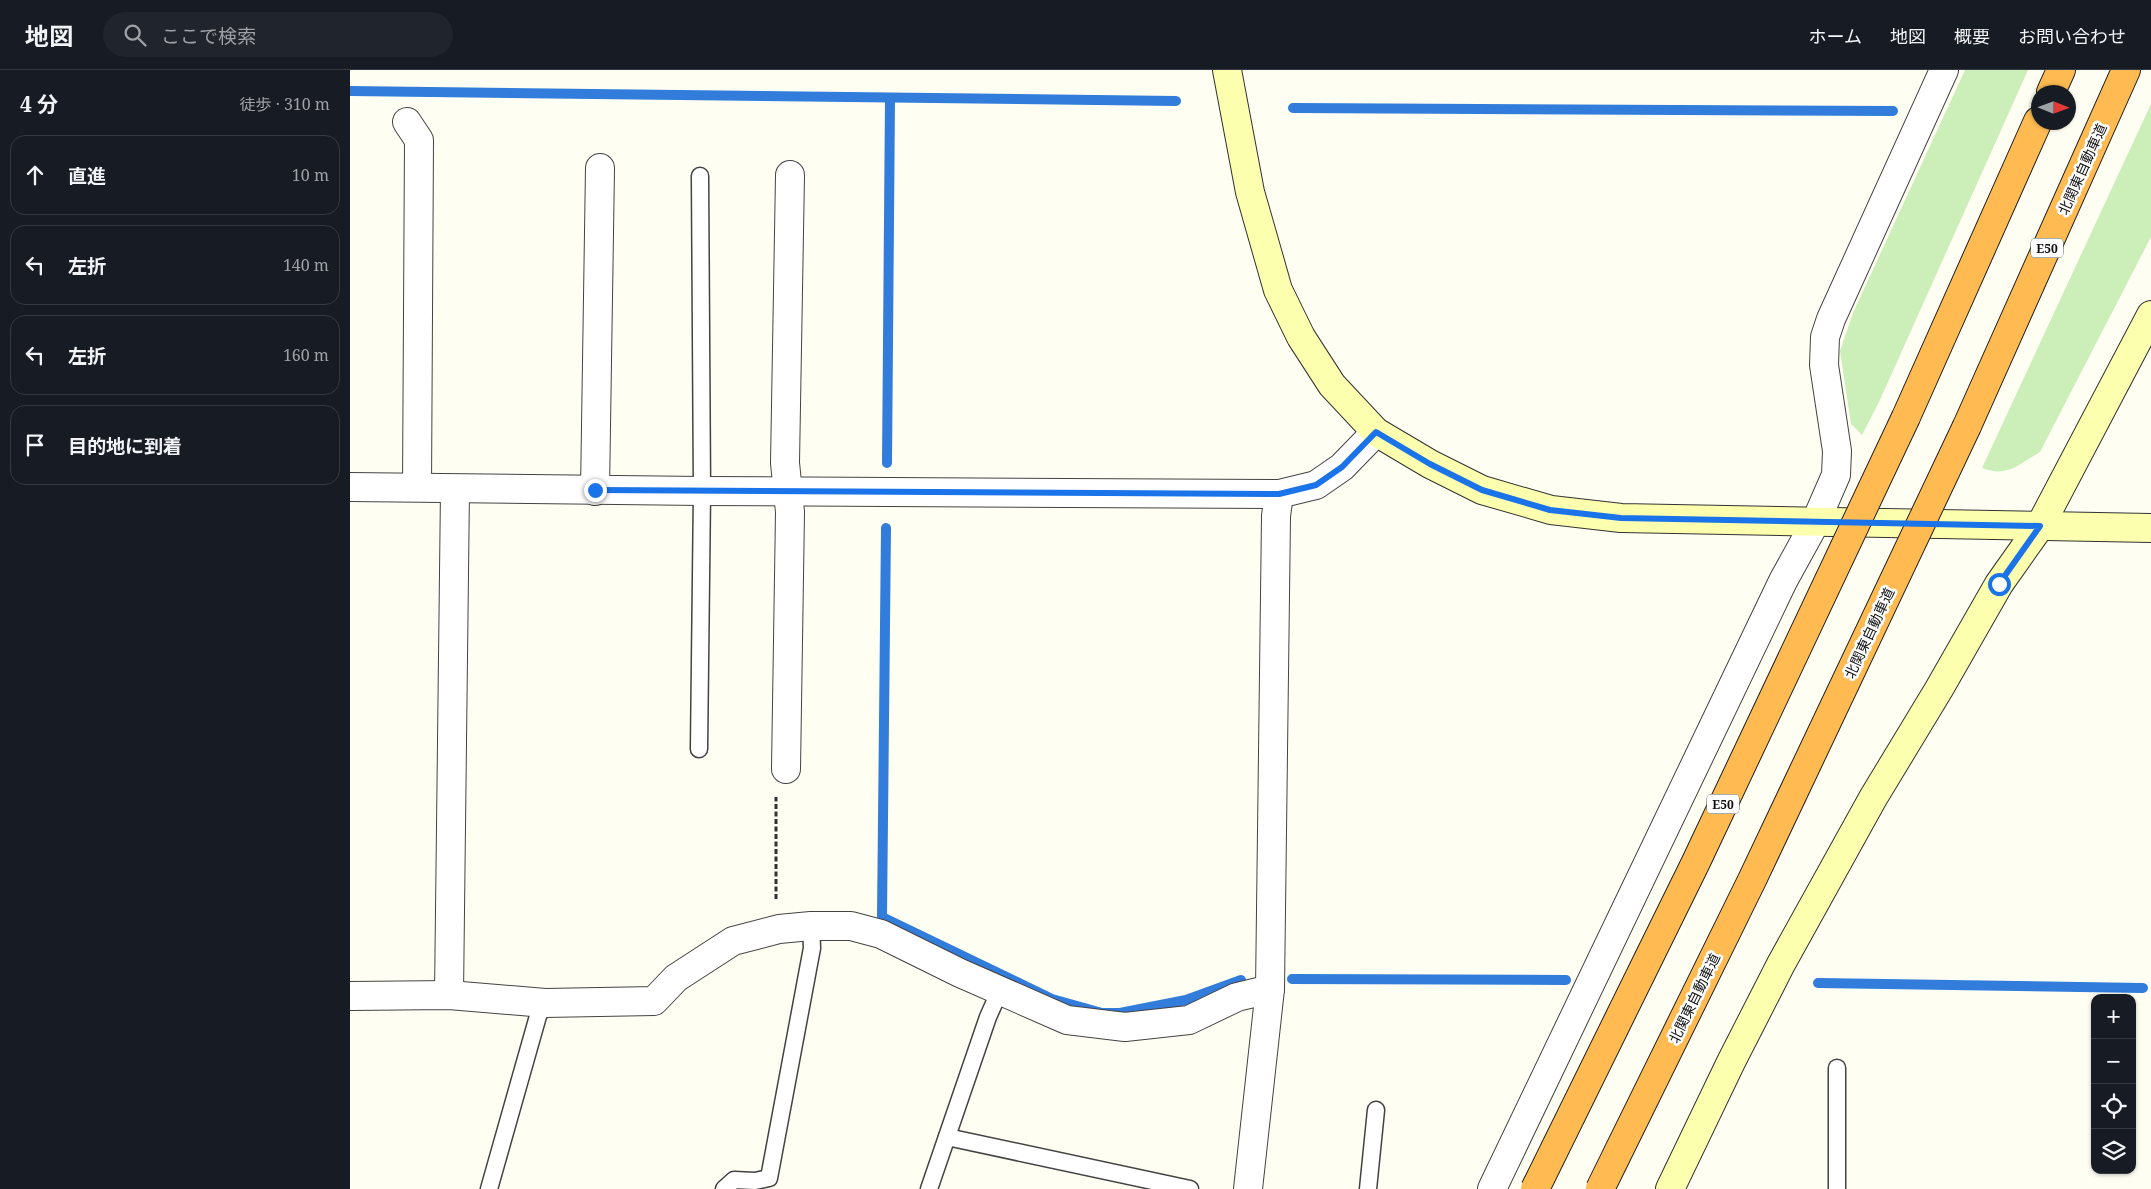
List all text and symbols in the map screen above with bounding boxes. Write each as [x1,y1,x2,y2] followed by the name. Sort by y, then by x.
[103,12,453,57] search box
[25,19,73,52] text: 地図
[121,21,149,49] icon: search
[161,23,256,49] text: ここで検索
[1809,24,1862,48] text: ホーム
[1890,24,1926,48] text: 地図
[1954,24,1990,48] text: 概要
[2018,24,2126,48] text: お問い合わせ
[2031,85,2076,130] north arrow
[20,90,58,118] text: 4 分
[240,93,330,115] text: 徒歩 · 310 m
[2053,120,2111,218] street label: 北関東自動車道
[21,161,49,189] icon: ahead
[68,163,106,189] text: 直進
[292,164,329,186] text: 10 m
[2031,238,2063,258] road number: E50
[21,251,49,279] icon: left
[68,253,106,279] text: 左折
[283,254,329,276] text: 140 m
[21,341,49,369] icon: left
[68,343,106,369] text: 左折
[283,344,329,366] text: 160 m
[21,431,49,459] icon: arrive
[68,433,182,459] text: 目的地に到着
[584,479,607,502] route end
[1988,573,2011,596] route start
[1840,585,1898,681] street label: 北関東自動車道
[1707,794,1739,814] road number: E50
[1664,950,1724,1046] street label: 北関東自動車道
[2091,994,2136,1174] map controls
[2091,994,2136,1039] button: +
[2091,1039,2136,1084] button: −
[2091,1084,2136,1129] button: locate
[2091,1129,2136,1174] button: layers

